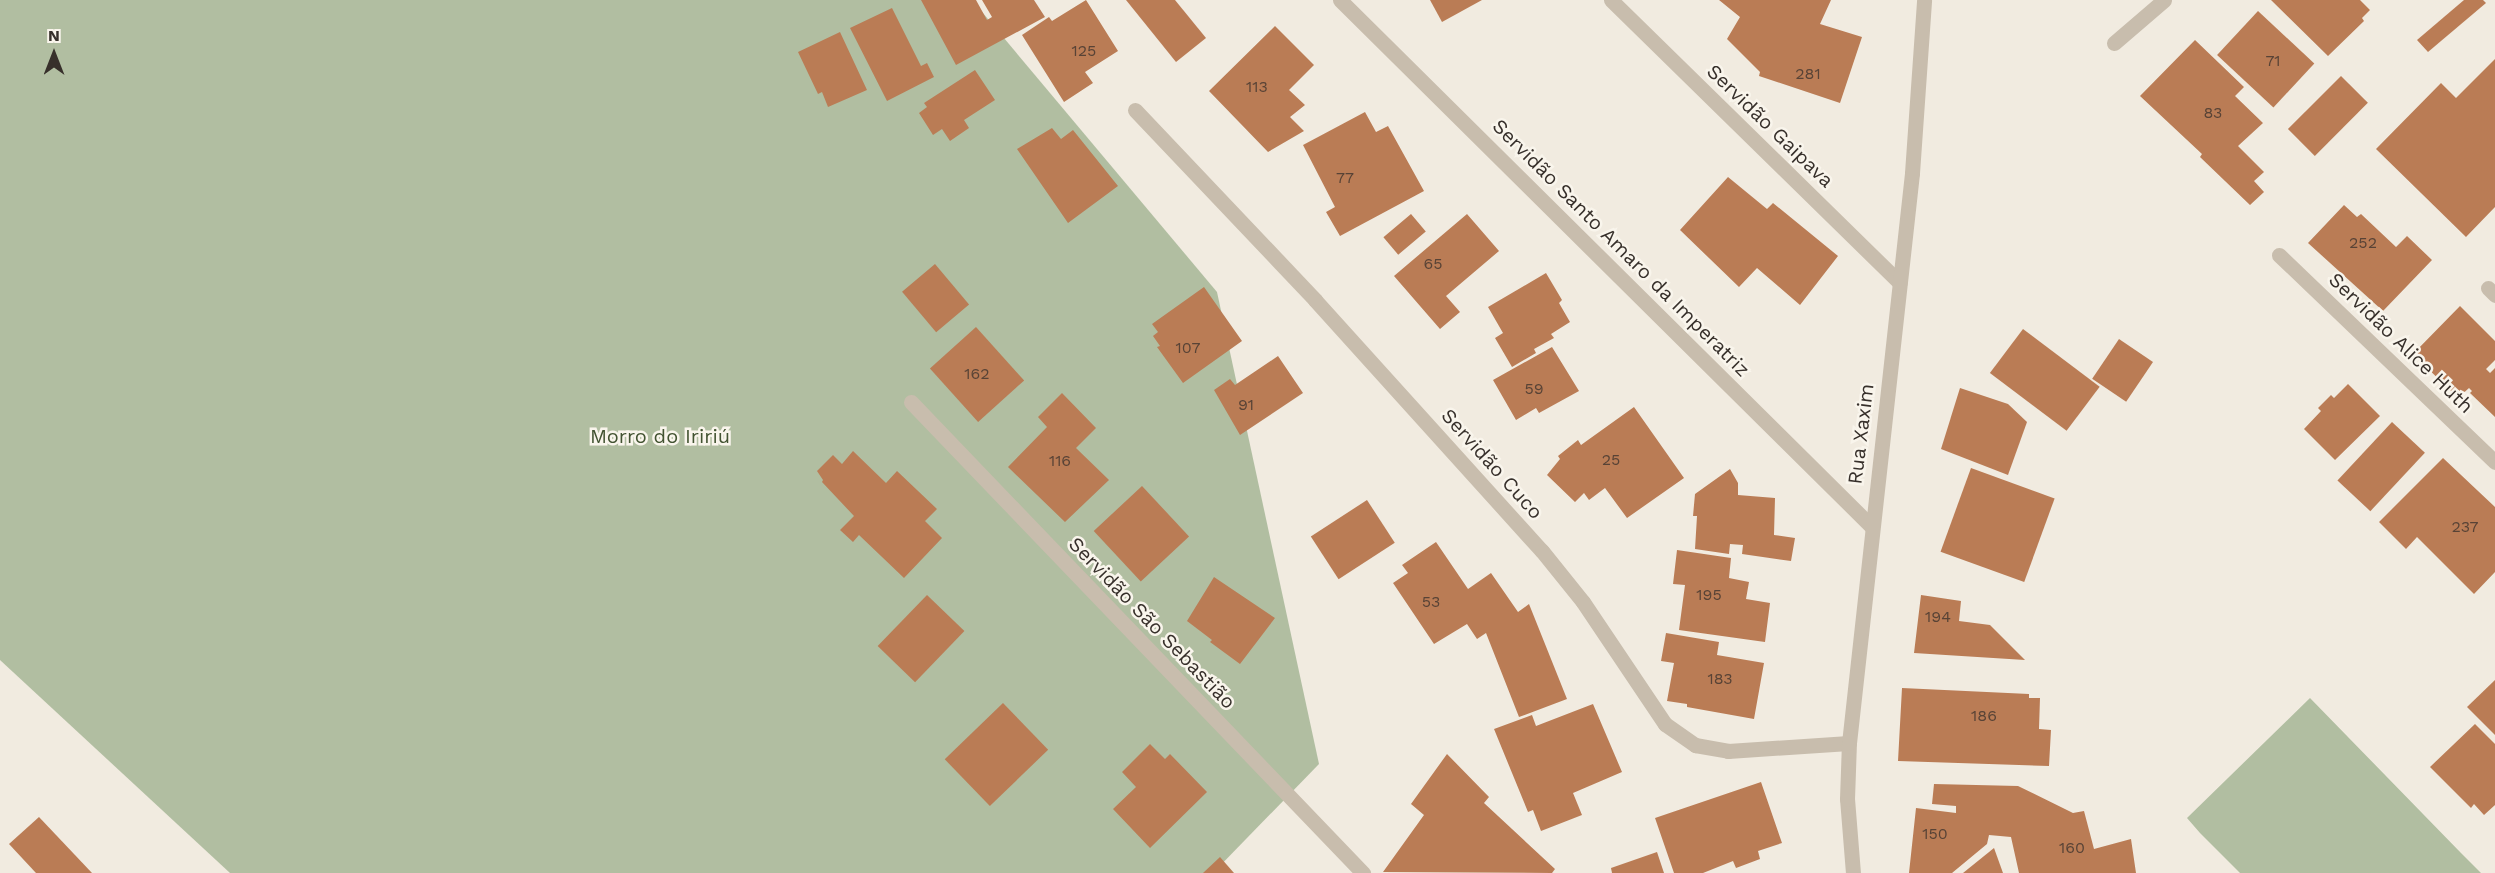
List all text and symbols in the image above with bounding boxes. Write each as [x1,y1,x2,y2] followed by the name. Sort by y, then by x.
[24,24,84,84] north arrow
[48,26,60,45] text: N
[1072,41,1096,61] house number: 125
[2265,51,2281,71] house number: 71
[1702,59,1838,193] street label: Servidão Gaipava
[1795,64,1821,84] house number: 281
[1246,77,1268,97] house number: 113
[2204,103,2222,123] house number: 83
[1487,114,1755,382] street label: Servidão Santo Amaro da Imperatriz
[1336,168,1354,188] house number: 77
[2349,233,2377,253] house number: 252
[1423,254,1443,274] house number: 65
[2323,267,2479,419] street label: Servidão Alice Huth
[1176,338,1200,358] house number: 107
[964,364,990,384] house number: 162
[1524,379,1544,399] house number: 59
[1843,382,1879,486] street label: Rua Xaxim
[1238,395,1254,415] house number: 91
[1436,404,1548,524] street label: Servidão Cuco
[590,424,730,448] park label: Morro do Iririú
[1602,450,1620,470] house number: 25
[1049,451,1071,471] house number: 116
[2452,517,2478,537] house number: 237
[1064,532,1240,714] street label: Servidão São Sebastião
[1696,585,1722,605] house number: 195
[1422,592,1440,612] house number: 53
[1925,607,1951,627] house number: 194
[1707,669,1733,689] house number: 183
[1971,706,1997,726] house number: 186
[1922,824,1948,844] house number: 150
[2059,838,2085,858] house number: 160

